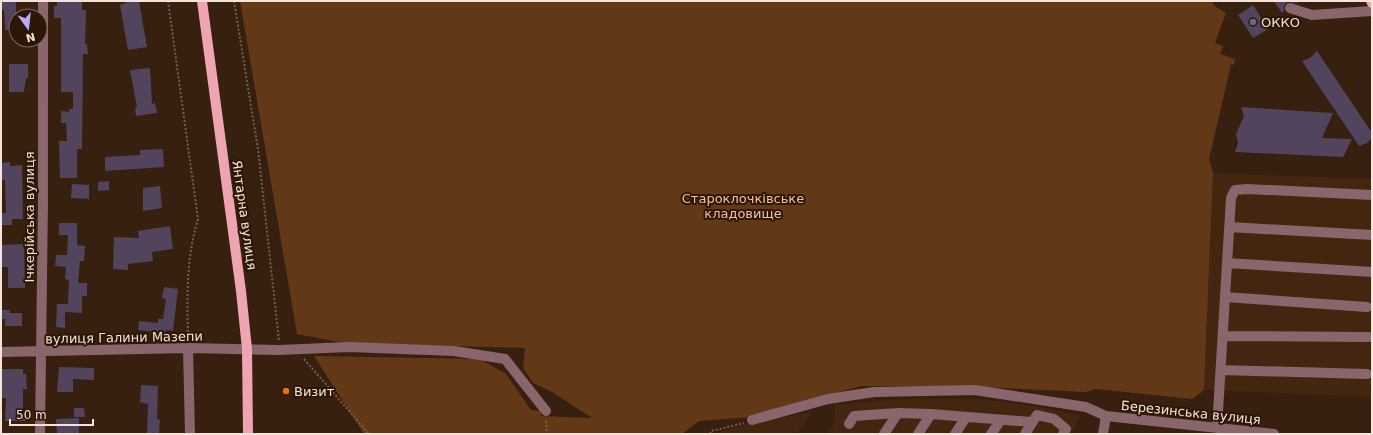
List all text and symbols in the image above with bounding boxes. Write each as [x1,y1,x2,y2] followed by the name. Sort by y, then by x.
[8,8,48,48] north arrow
[1261,15,1300,30] place label: ОККО
[1248,17,1258,27] marker: ОККО
[24,30,37,45] text: N
[22,151,37,283] street label: Ічкерійська вулиця
[229,159,260,271] street label: Янтарна вулиця
[682,191,804,221] park label: Староклочківське кладовище
[45,329,203,346] street label: вулиця Галини Мазепи
[294,384,335,399] place label: Визит
[281,386,291,396] marker: Визит
[1120,398,1262,427] street label: Березинська вулиця
[10,401,93,427] scale bar
[16,408,47,422] text: 50 m

